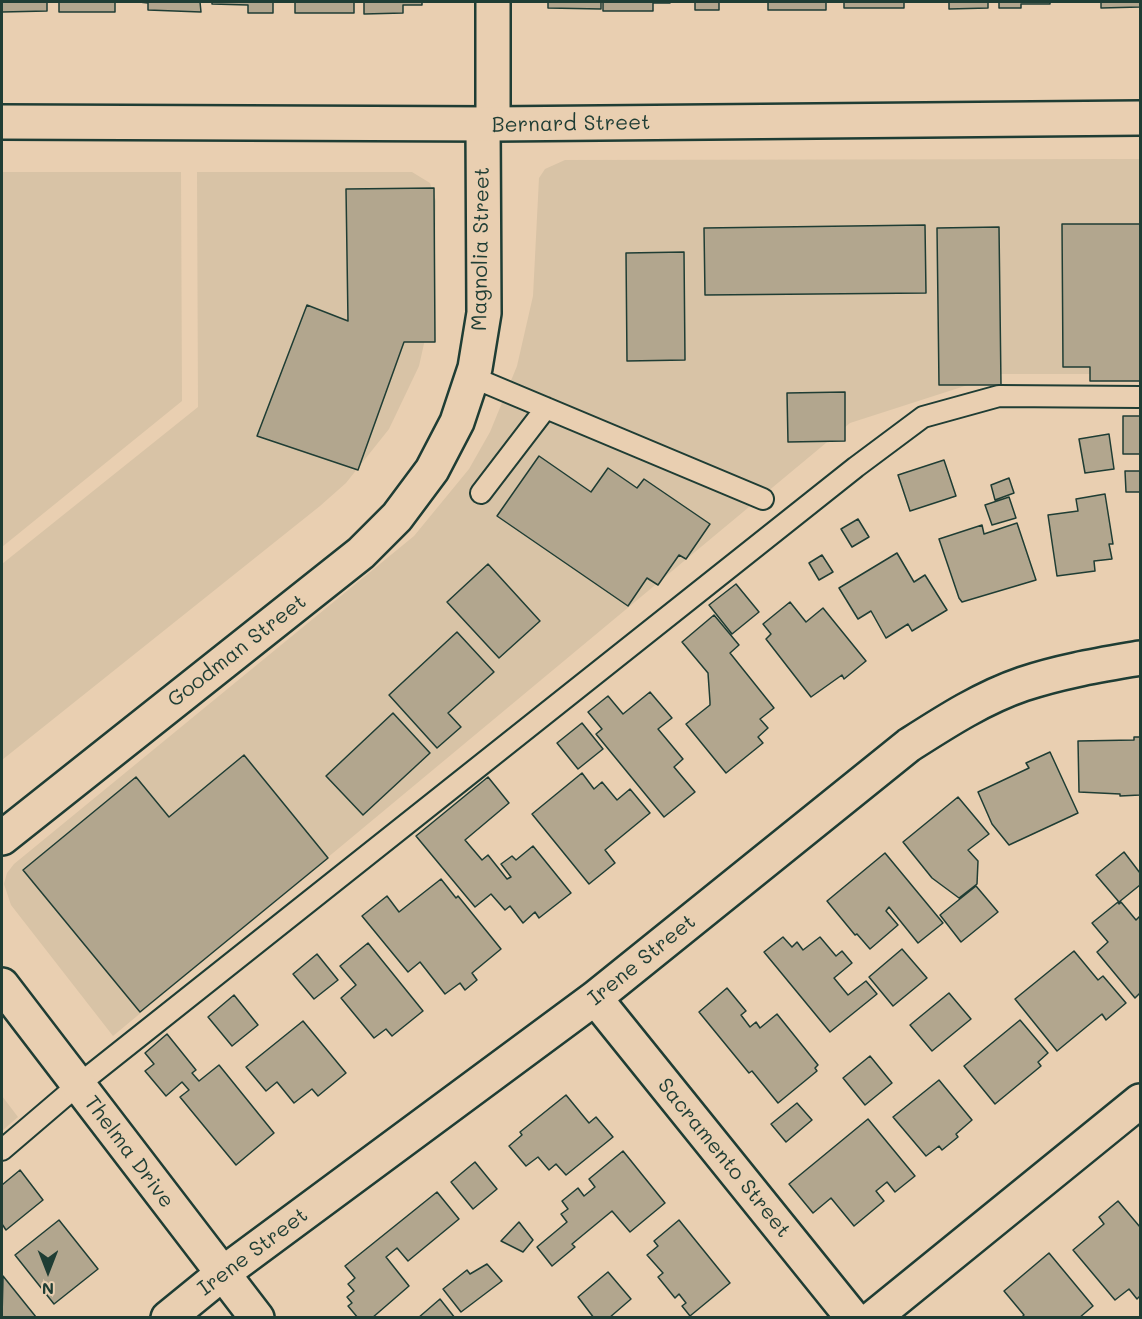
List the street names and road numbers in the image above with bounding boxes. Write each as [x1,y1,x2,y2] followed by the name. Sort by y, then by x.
[491,110,651,138] street label: Bernard Street
[467,167,495,331] street label: Magnolia Street
[163,589,311,713] street label: Goodman Street
[583,909,701,1011] street label: Irene Street
[652,1073,796,1243] street label: Sacramento Street
[79,1091,179,1213] street label: Thelma Drive
[193,1203,313,1301] street label: Irene Street

